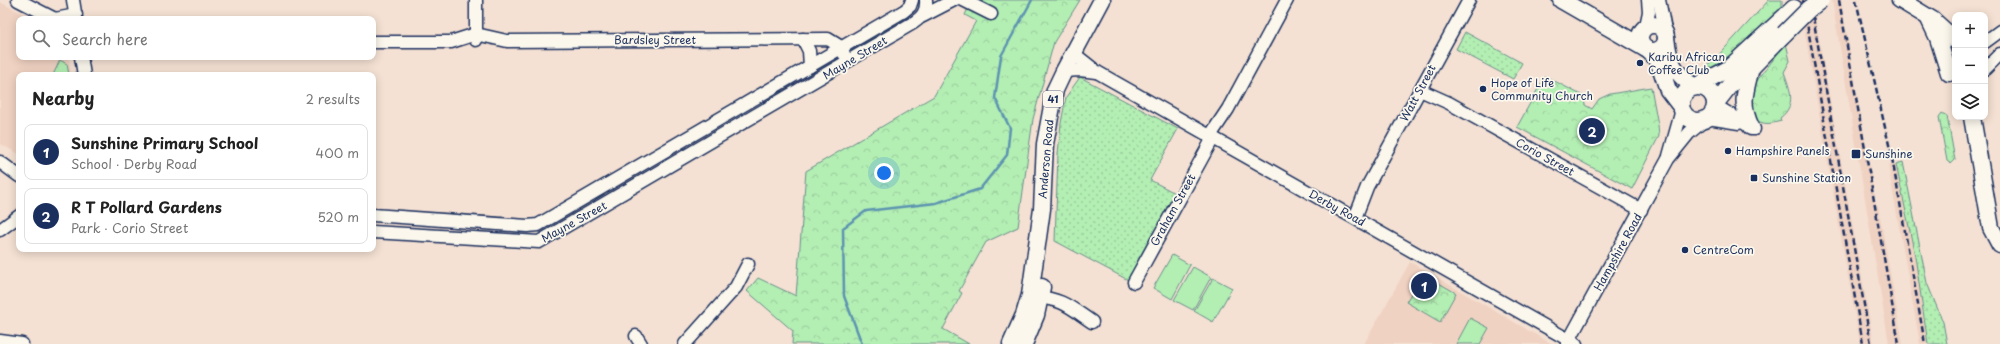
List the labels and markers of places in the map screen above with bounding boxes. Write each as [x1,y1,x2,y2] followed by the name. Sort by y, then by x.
[1648,48,1725,78] place label: Karibu African Coffee Club
[1635,58,1645,68] marker: Karibu African Coffee Club
[1491,74,1593,104] place label: Hope of Life Community Church
[1478,84,1488,94] marker: Hope of Life Community Church
[1579,116,1605,146] pin: 2
[1736,142,1829,159] place label: Hampshire Panels
[1865,145,1913,162] place label: Sunshine
[1723,146,1733,156] marker: Hampshire Panels
[1850,148,1862,160] marker: Sunshine
[1762,169,1851,186] place label: Sunshine Station
[1749,173,1759,183] marker: Sunshine Station
[1693,241,1754,258] place label: CentreCom
[1680,245,1690,255] marker: CentreCom
[1411,271,1437,301] pin: 1

